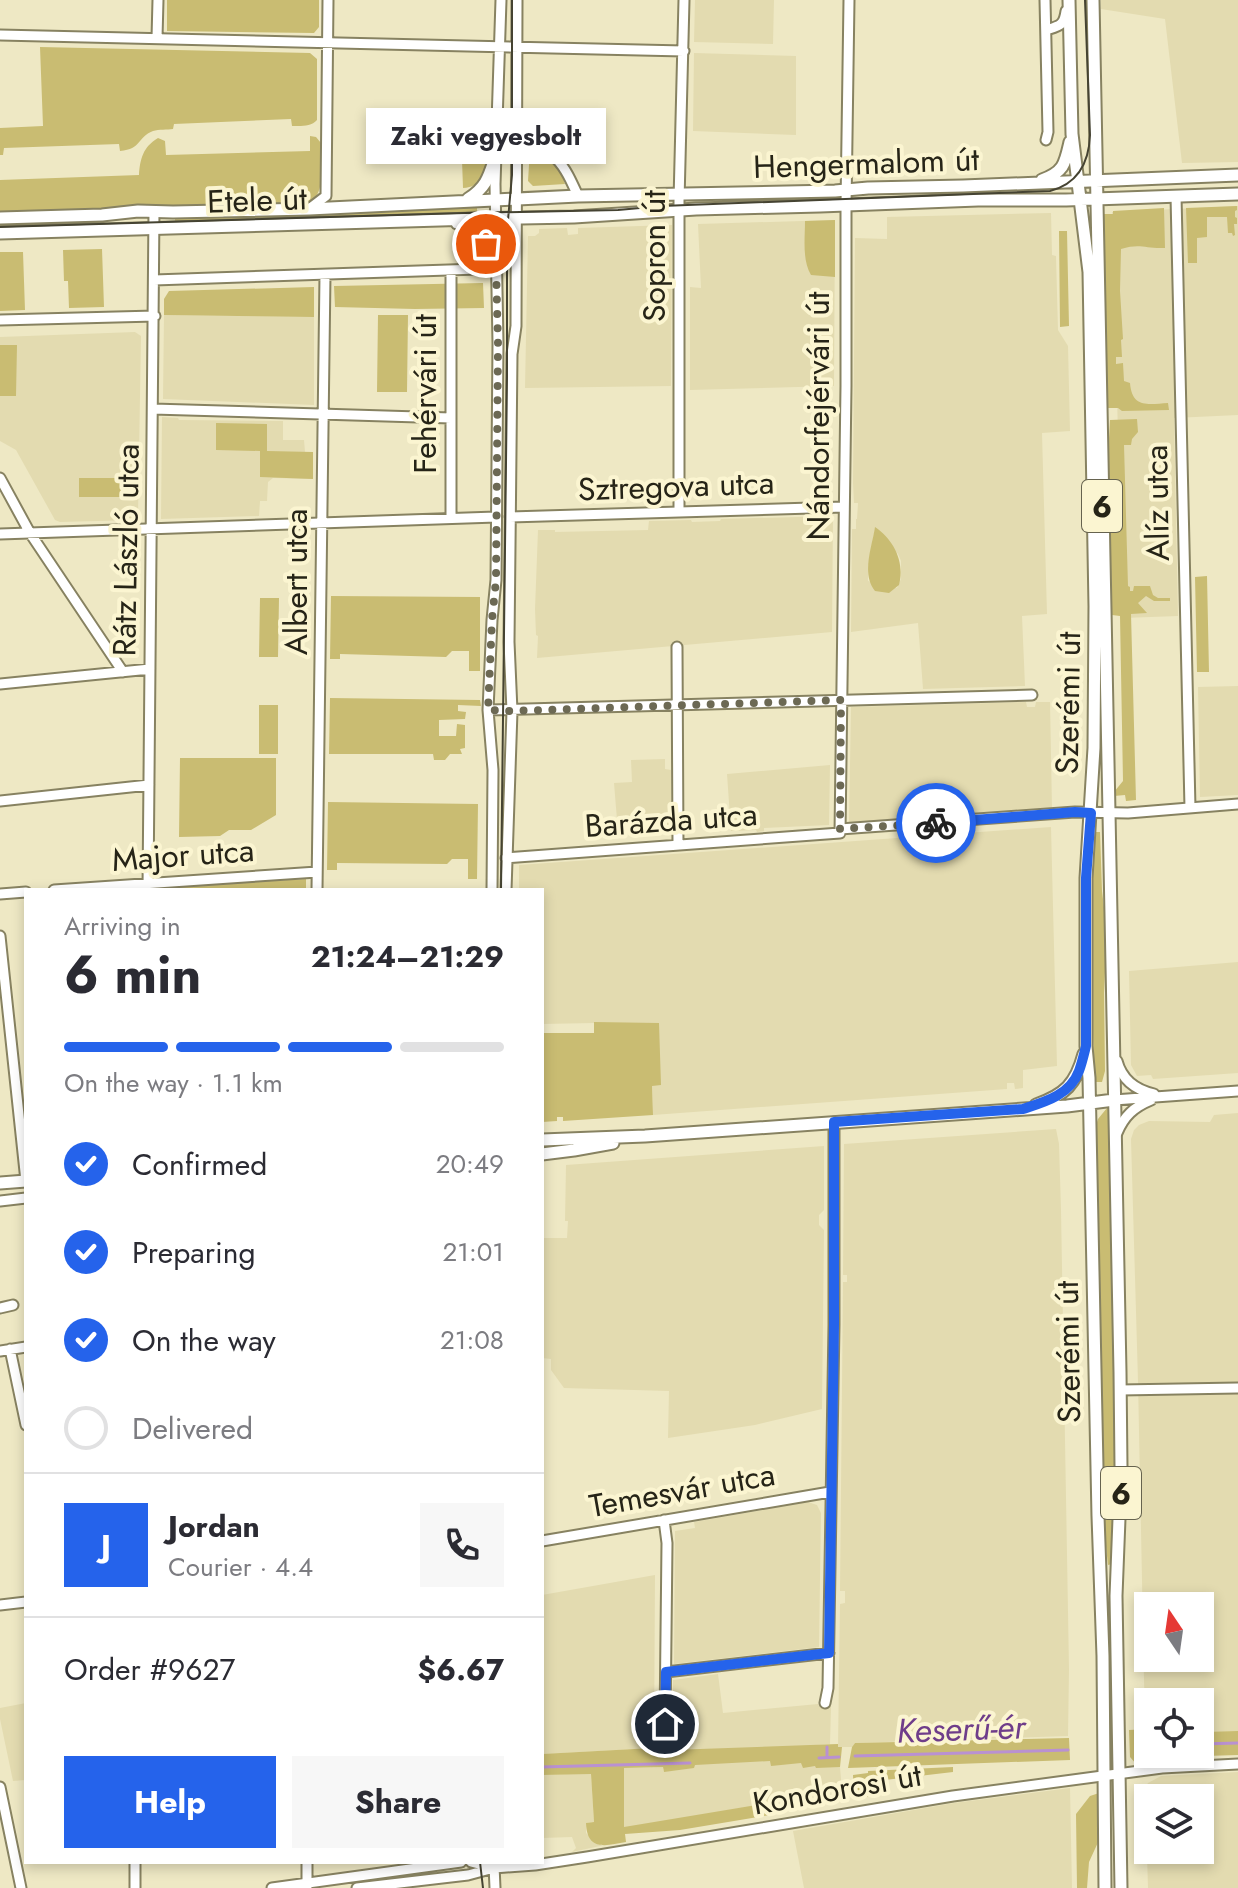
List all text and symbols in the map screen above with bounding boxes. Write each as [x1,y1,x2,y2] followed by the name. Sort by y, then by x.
[366,108,606,164] callout: Zaki vegyesbolt
[391,117,581,155] text: Zaki vegyesbolt
[752,136,980,190] street label: Hengermalom út
[206,175,308,225] street label: Etele út
[631,190,677,322] street label: Sopron út
[452,210,520,278] pin
[464,222,508,266] icon: bag
[795,291,841,540] street label: Nándorfejérvári út
[402,314,448,474] street label: Fehérvári út
[101,443,151,657] street label: Rátz László utca
[1133,444,1181,562] street label: Alíz utca
[577,460,775,512] street label: Sztregova utca
[1082,480,1122,532] road number: 6
[273,509,319,655] street label: Albert utca
[1044,631,1092,775] street label: Szerémi út
[896,783,976,863] courier
[583,791,759,849] street label: Barázda utca
[914,801,958,845] icon: bike
[110,827,256,883] street label: Major utca
[64,907,181,945] text: Arriving in
[311,935,504,978] text: 21:24–21:29
[64,937,201,1013] text: 6 min
[64,1064,283,1102] text: On the way · 1.1 km
[64,1142,108,1186] icon: check
[132,1143,267,1186] text: Confirmed
[436,1145,504,1183] text: 20:49
[64,1230,108,1274] icon: check
[132,1231,256,1274] text: Preparing
[442,1233,504,1271] text: 21:01
[1044,1280,1092,1424] street label: Szerémi út
[64,1318,108,1362] icon: check
[132,1319,276,1362] text: On the way
[440,1321,504,1359] text: 21:08
[132,1407,253,1450] text: Delivered
[586,1451,778,1529] street label: Temesvár utca
[1101,1467,1141,1519] road number: 6
[420,1503,504,1587] button: phone
[168,1505,260,1548] text: Jordan
[101,1524,111,1567] text: J
[168,1548,313,1586] text: Courier · 4.4
[1134,1592,1214,1672] north arrow
[1134,1592,1214,1864] map controls
[64,1648,235,1691] text: Order #9627
[417,1648,504,1691] text: $6.67
[1134,1688,1214,1768] button: locate
[631,1690,699,1758] pin
[643,1702,687,1746] icon: home
[896,1702,1028,1756] water label: Keserű-ér
[749,1752,925,1826] street label: Kondorosi út
[64,1756,276,1848] button: Help
[292,1756,504,1848] button: Share
[1134,1784,1214,1864] button: layers

